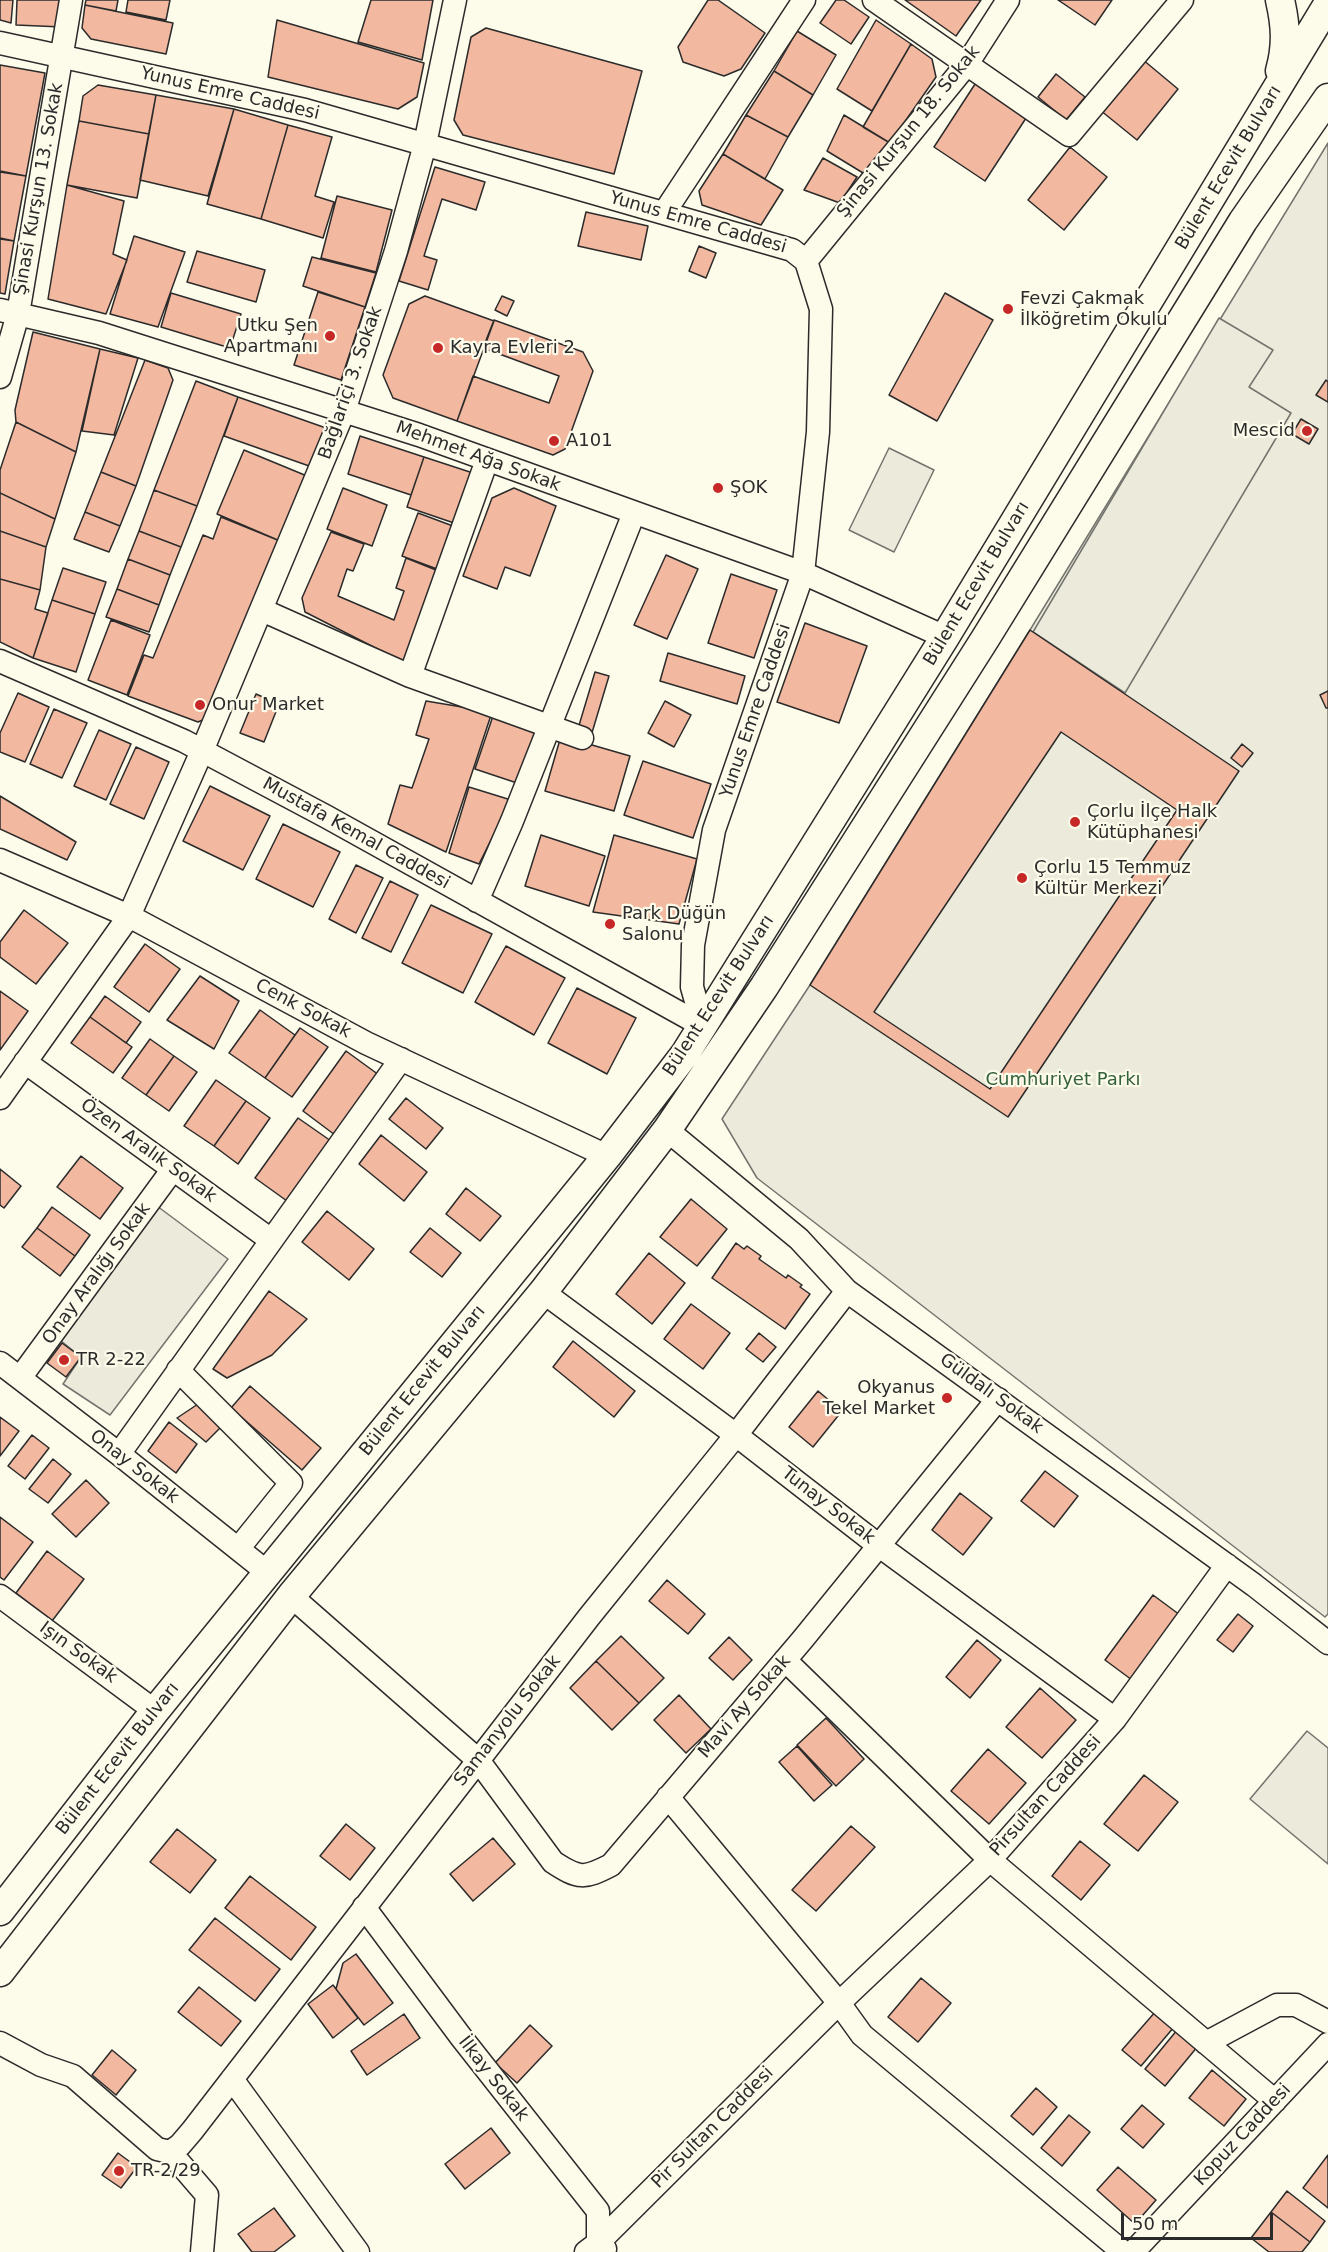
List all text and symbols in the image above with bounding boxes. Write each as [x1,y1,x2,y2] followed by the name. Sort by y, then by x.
[833,42,985,222] street label: Şinasi Kurşun 18. Sokak
[138,63,322,125] street label: Yunus Emre Caddesi
[10,81,68,297] street label: Şinasi Kurşun 13. Sokak
[1171,82,1287,254] street label: Bülent Ecevit Bulvarı
[607,187,789,259] street label: Yunus Emre Caddesi
[1020,288,1168,330] place label: Fevzi Çakmak İlköğretim Okulu
[1001,302,1015,316] marker: Fevzi Çakmak İlköğretim Okulu
[315,303,387,463] street label: Bağlariçi 3. Sokak
[224,315,318,358] place label: Utku Şen Apartmanı
[323,329,337,343] marker: Utku Şen Apartmanı
[450,337,575,359] place label: Kayra Evleri 2
[431,341,445,355] marker: Kayra Evleri 2
[393,417,563,497] street label: Mehmet Ağa Sokak
[1233,420,1295,442] place label: Mescid
[1300,424,1314,438] marker: Mescid
[566,430,613,452] place label: A101
[547,434,561,448] marker: A101
[730,477,767,499] place label: ŞOK
[711,481,725,495] marker: ŞOK
[919,498,1035,670] street label: Bülent Ecevit Bulvarı
[716,621,796,801] street label: Yunus Emre Caddesi
[212,694,324,716] place label: Onur Market
[193,698,207,712] marker: Onur Market
[259,773,453,895] street label: Mustafa Kemal Caddesi
[1087,801,1217,844] place label: Çorlu İlçe Halk Kütüphanesi
[1068,815,1082,829] marker: Çorlu İlçe Halk Kütüphanesi
[1034,857,1191,900] place label: Çorlu 15 Temmuz Kültür Merkezi
[1015,871,1029,885] marker: Çorlu 15 Temmuz Kültür Merkezi
[622,903,726,946] place label: Park Düğün Salonu
[659,911,779,1081] street label: Bülent Ecevit Bulvarı
[603,917,617,931] marker: Park Düğün Salonu
[251,975,355,1043] street label: Cenk Sokak
[985,1069,1141,1091] park label: Cumhuriyet Parkı
[76,1094,220,1208] street label: Özen Aralık Sokak
[38,1199,156,1349] street label: Onay Aralığı Sokak
[356,1301,490,1461] street label: Bülent Ecevit Bulvarı
[76,1349,146,1371] place label: TR 2-22
[935,1349,1047,1439] street label: Güldalı Sokak
[57,1353,71,1367] marker: TR 2-22
[823,1377,935,1420] place label: Okyanus Tekel Market
[940,1391,954,1405] marker: Okyanus Tekel Market
[85,1426,183,1508] street label: Onay Sokak
[777,1463,879,1549] street label: Tunay Sokak
[35,1618,121,1688] street label: Işın Sokak
[450,1651,566,1791] street label: Samanyolu Sokak
[694,1651,796,1763] street label: Mavi Ay Sokak
[52,1678,184,1840] street label: Bülent Ecevit Bulvarı
[986,1731,1106,1861] street label: Pirsultan Caddesi
[453,2032,533,2126] street label: İlkay Sokak
[648,2063,778,2193] street label: Pir Sultan Caddesi
[1190,2079,1296,2191] street label: Kopuz Caddesi
[131,2160,201,2182] place label: TR-2/29
[112,2164,126,2178] marker: TR-2/29
[1124,2201,1276,2239] scale bar
[1132,2213,1178,2234] text: 50 m

